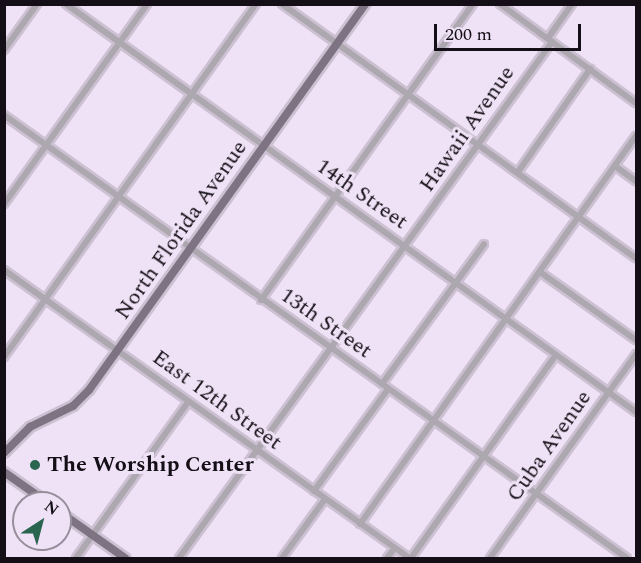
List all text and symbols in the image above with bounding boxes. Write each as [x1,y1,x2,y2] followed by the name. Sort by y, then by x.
[437,12,584,50] scale bar
[445,21,492,48] text: 200 m
[414,61,520,197] street label: Hawaii Avenue
[109,135,253,325] street label: North Florida Avenue
[311,153,413,235] street label: 14th Street
[275,282,377,364] street label: 13th Street
[147,344,287,456] street label: East 12th Street
[501,385,597,507] street label: Cuba Avenue
[47,452,254,478] place label: The Worship Center
[28,458,42,472] marker: The Worship Center
[12,491,72,551] north arrow
[39,495,64,522] text: N

